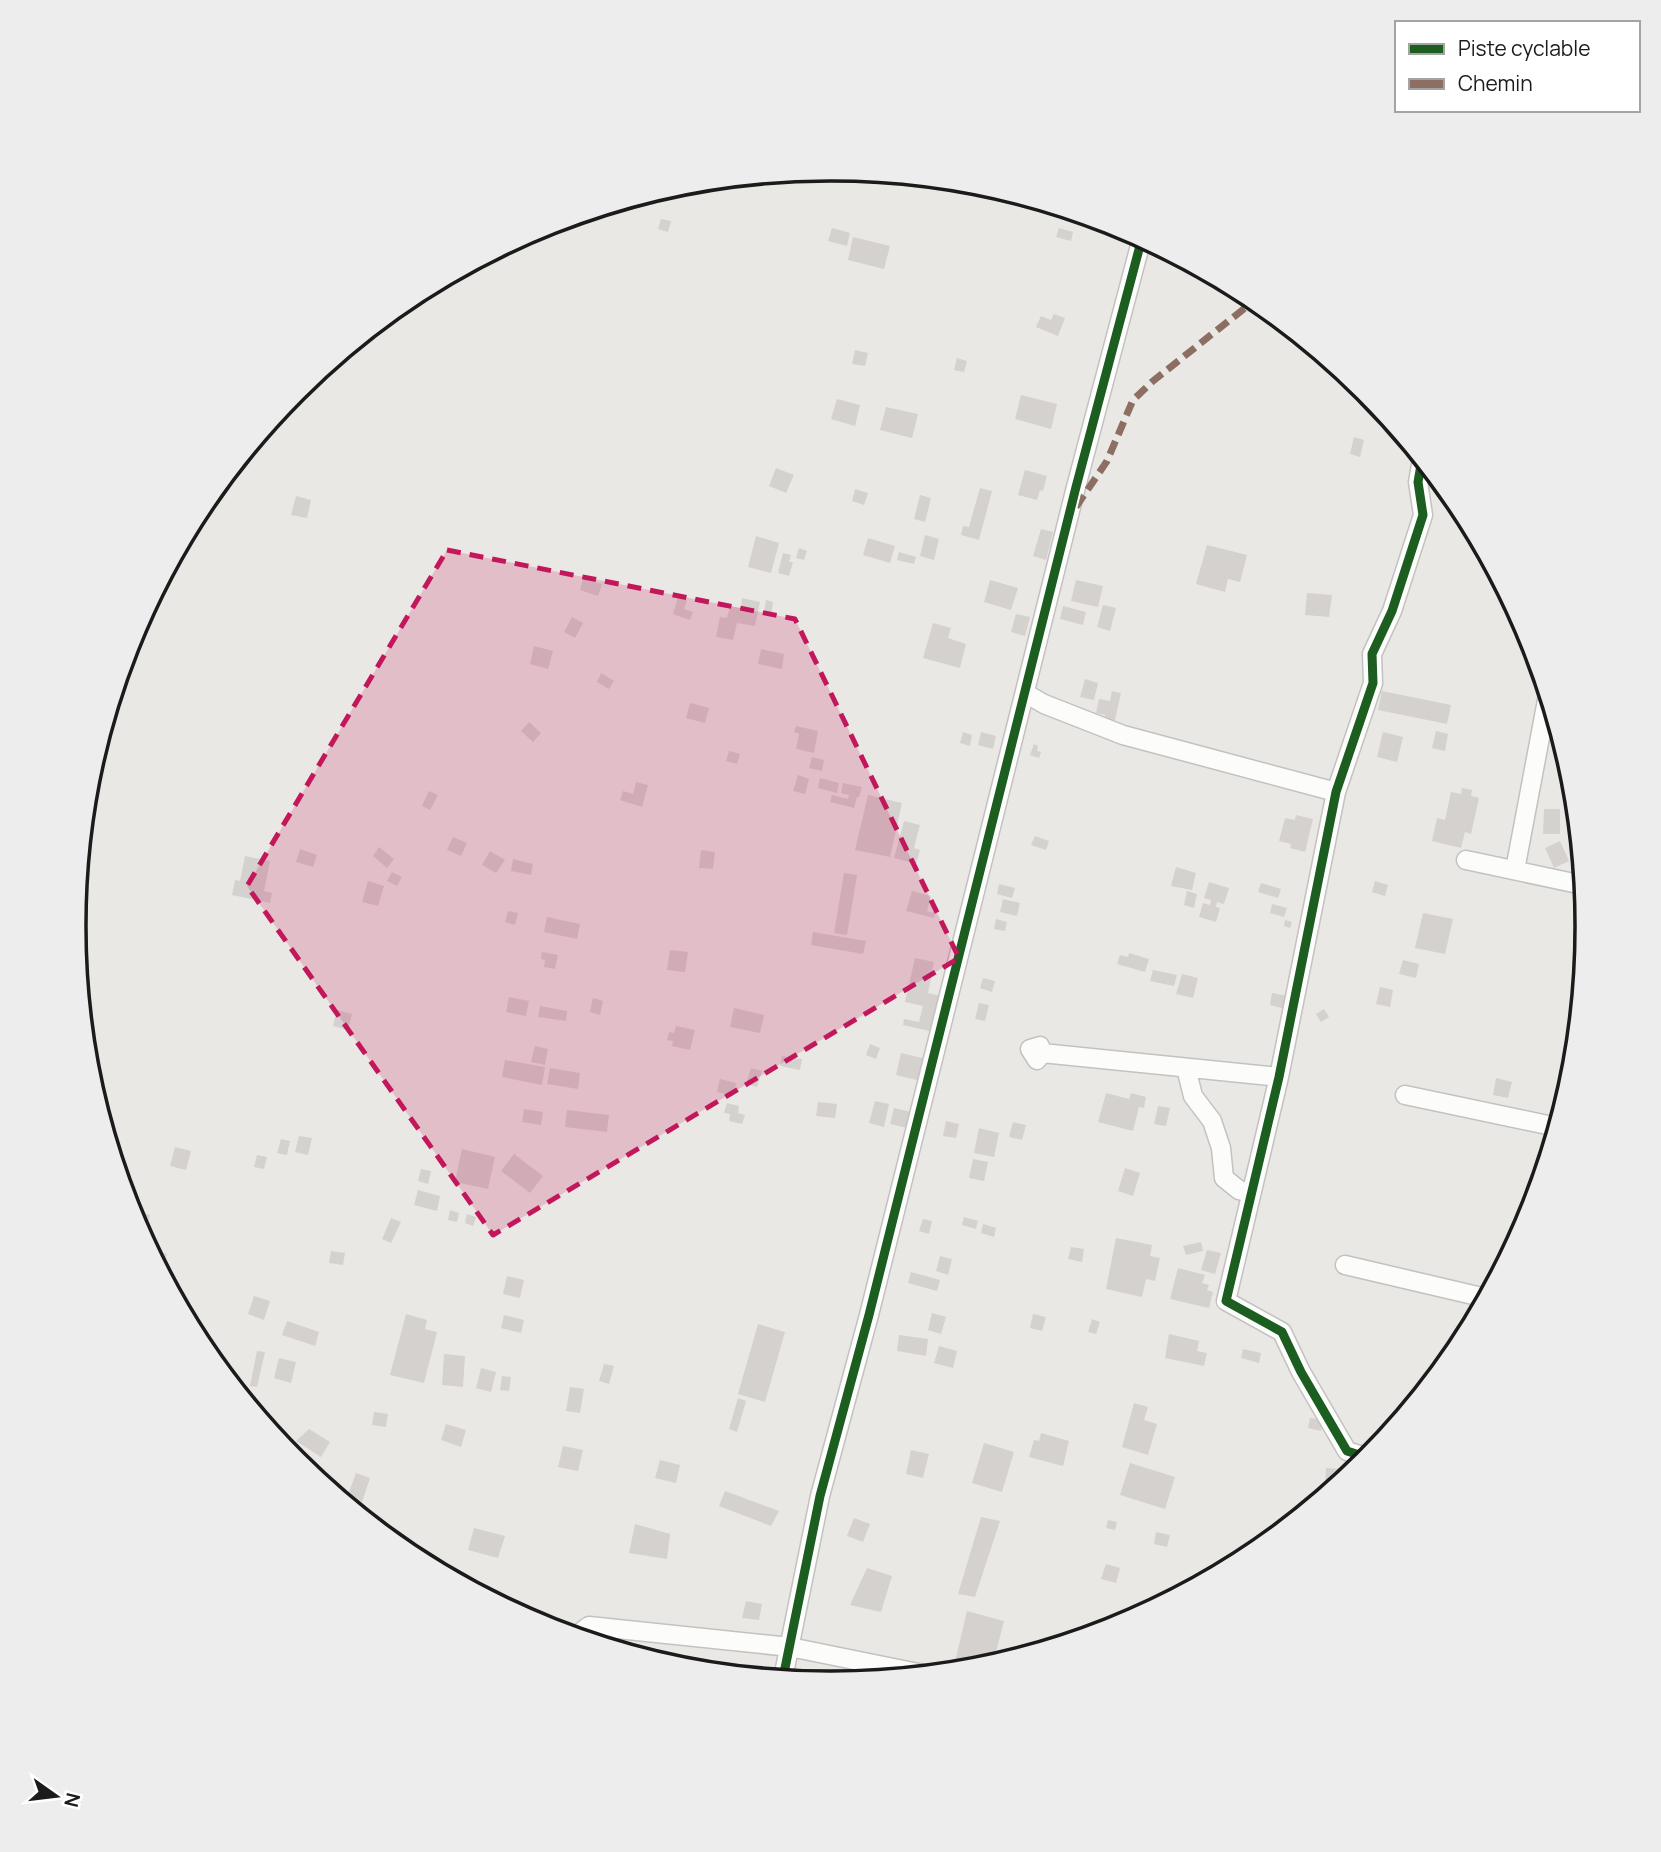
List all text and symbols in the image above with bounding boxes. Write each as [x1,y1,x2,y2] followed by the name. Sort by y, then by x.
[1395,21,1640,112] legend
[1458,34,1590,62] text: Piste cyclable
[1458,69,1533,97] text: Chemin
[21,1761,91,1831] north arrow
[58,1790,87,1810] text: N

